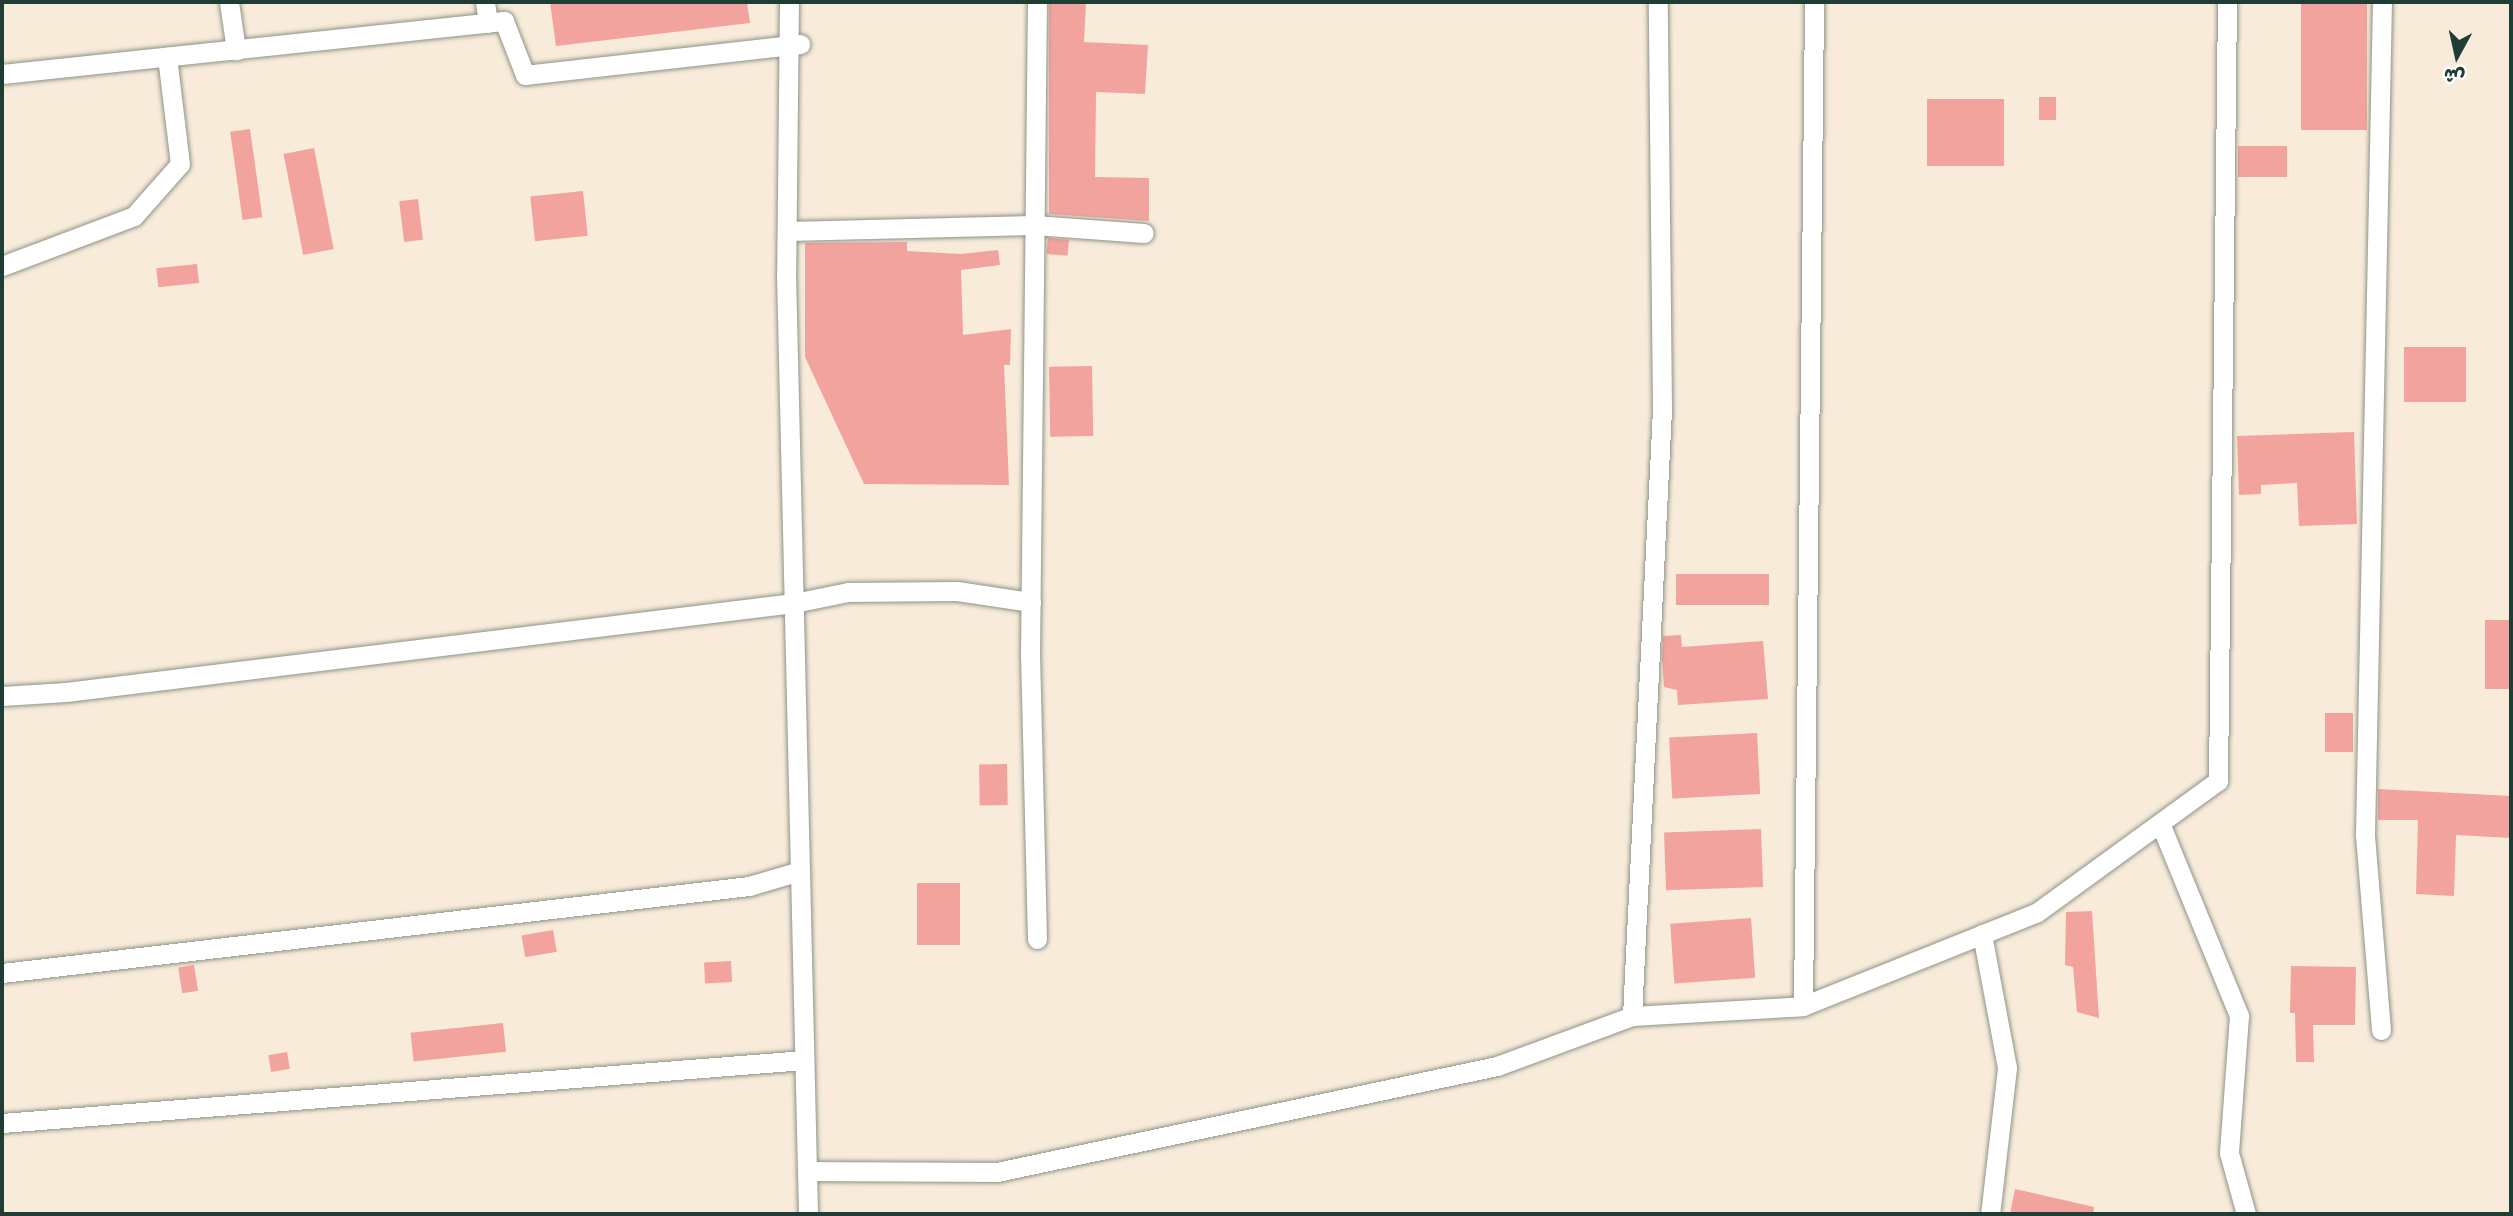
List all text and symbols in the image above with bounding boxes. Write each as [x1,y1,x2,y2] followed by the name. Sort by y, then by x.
[2422,21,2492,91] north arrow
[2442,63,2466,90] text: ش

